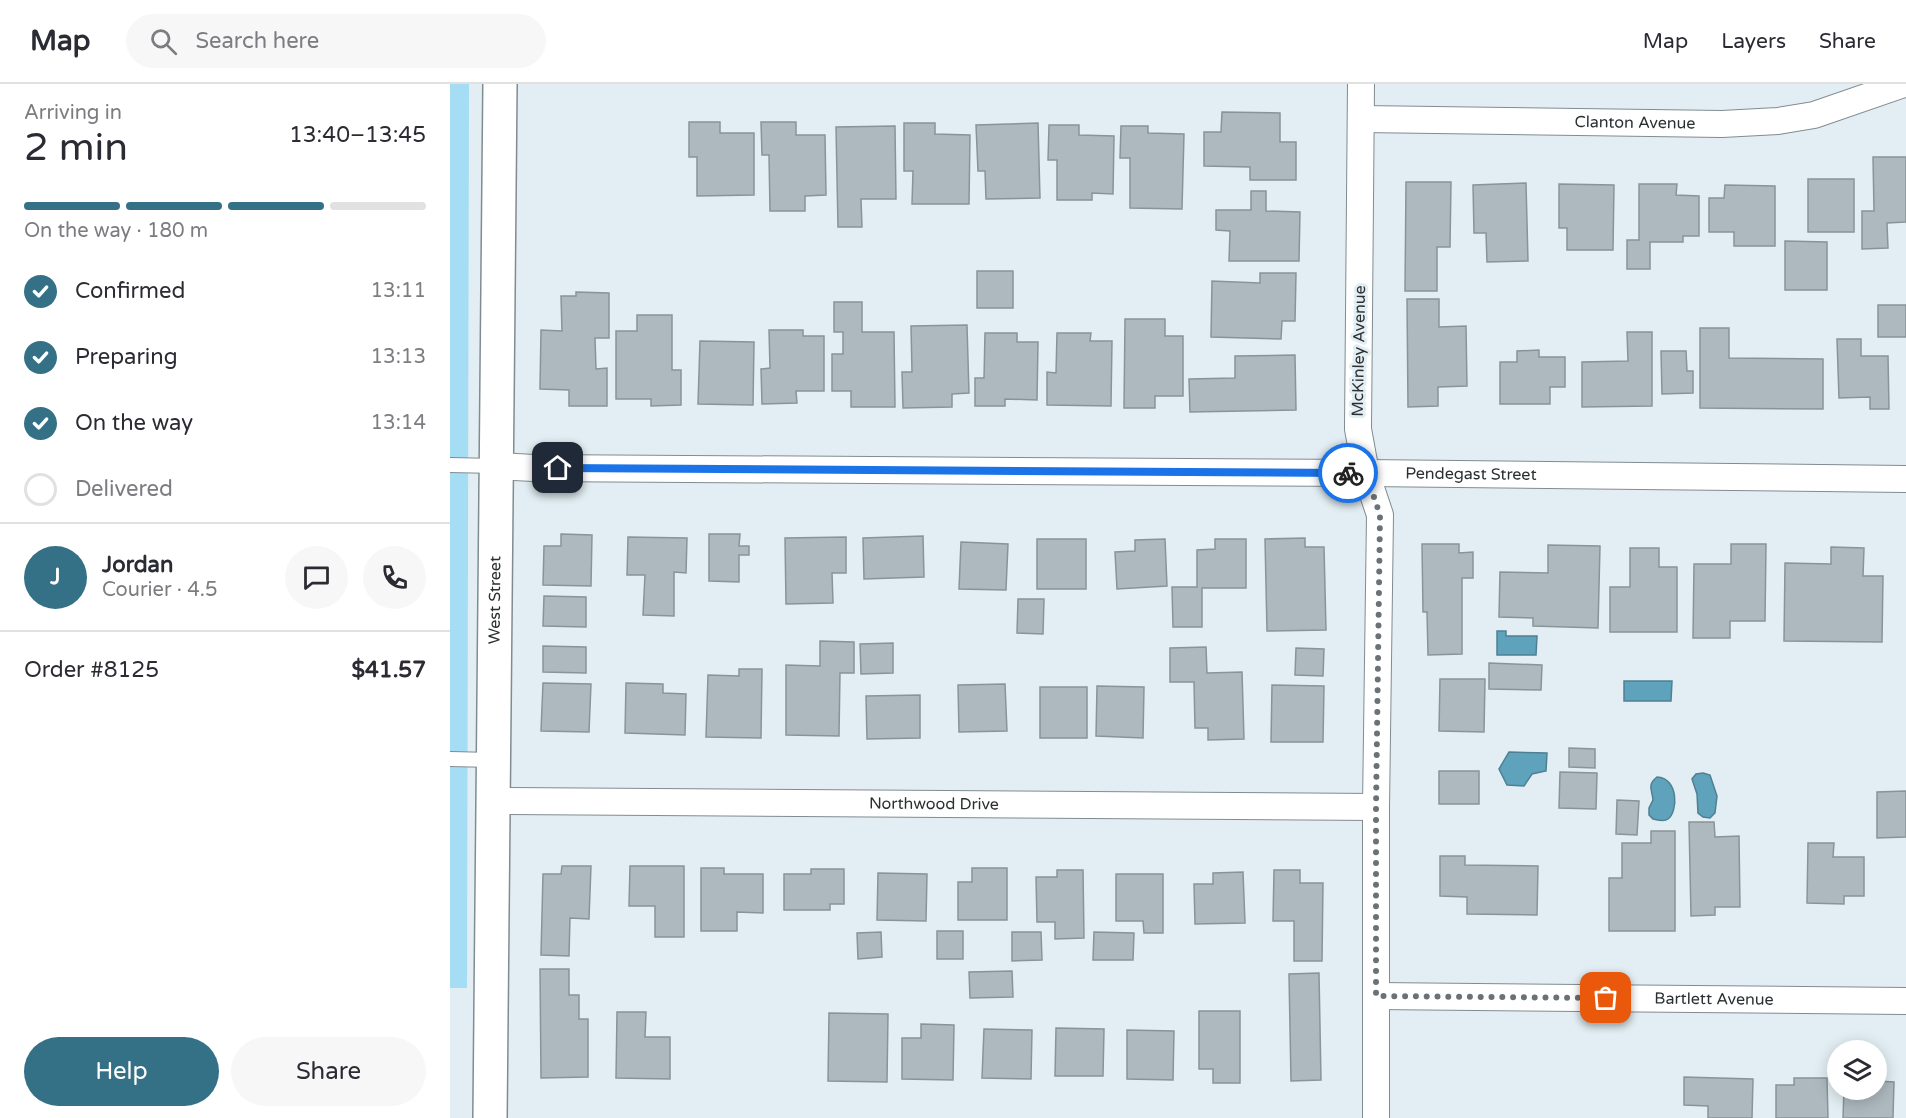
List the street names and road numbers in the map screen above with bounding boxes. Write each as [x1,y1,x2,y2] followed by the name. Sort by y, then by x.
[1575,112,1695,134] street label: Clanton Avenue
[1348,285,1370,417] street label: McKinley Avenue
[1405,463,1537,485] street label: Pendegast Street
[485,556,505,644] street label: West Street
[869,794,999,814] street label: Northwood Drive
[1654,989,1774,1010] street label: Bartlett Avenue

